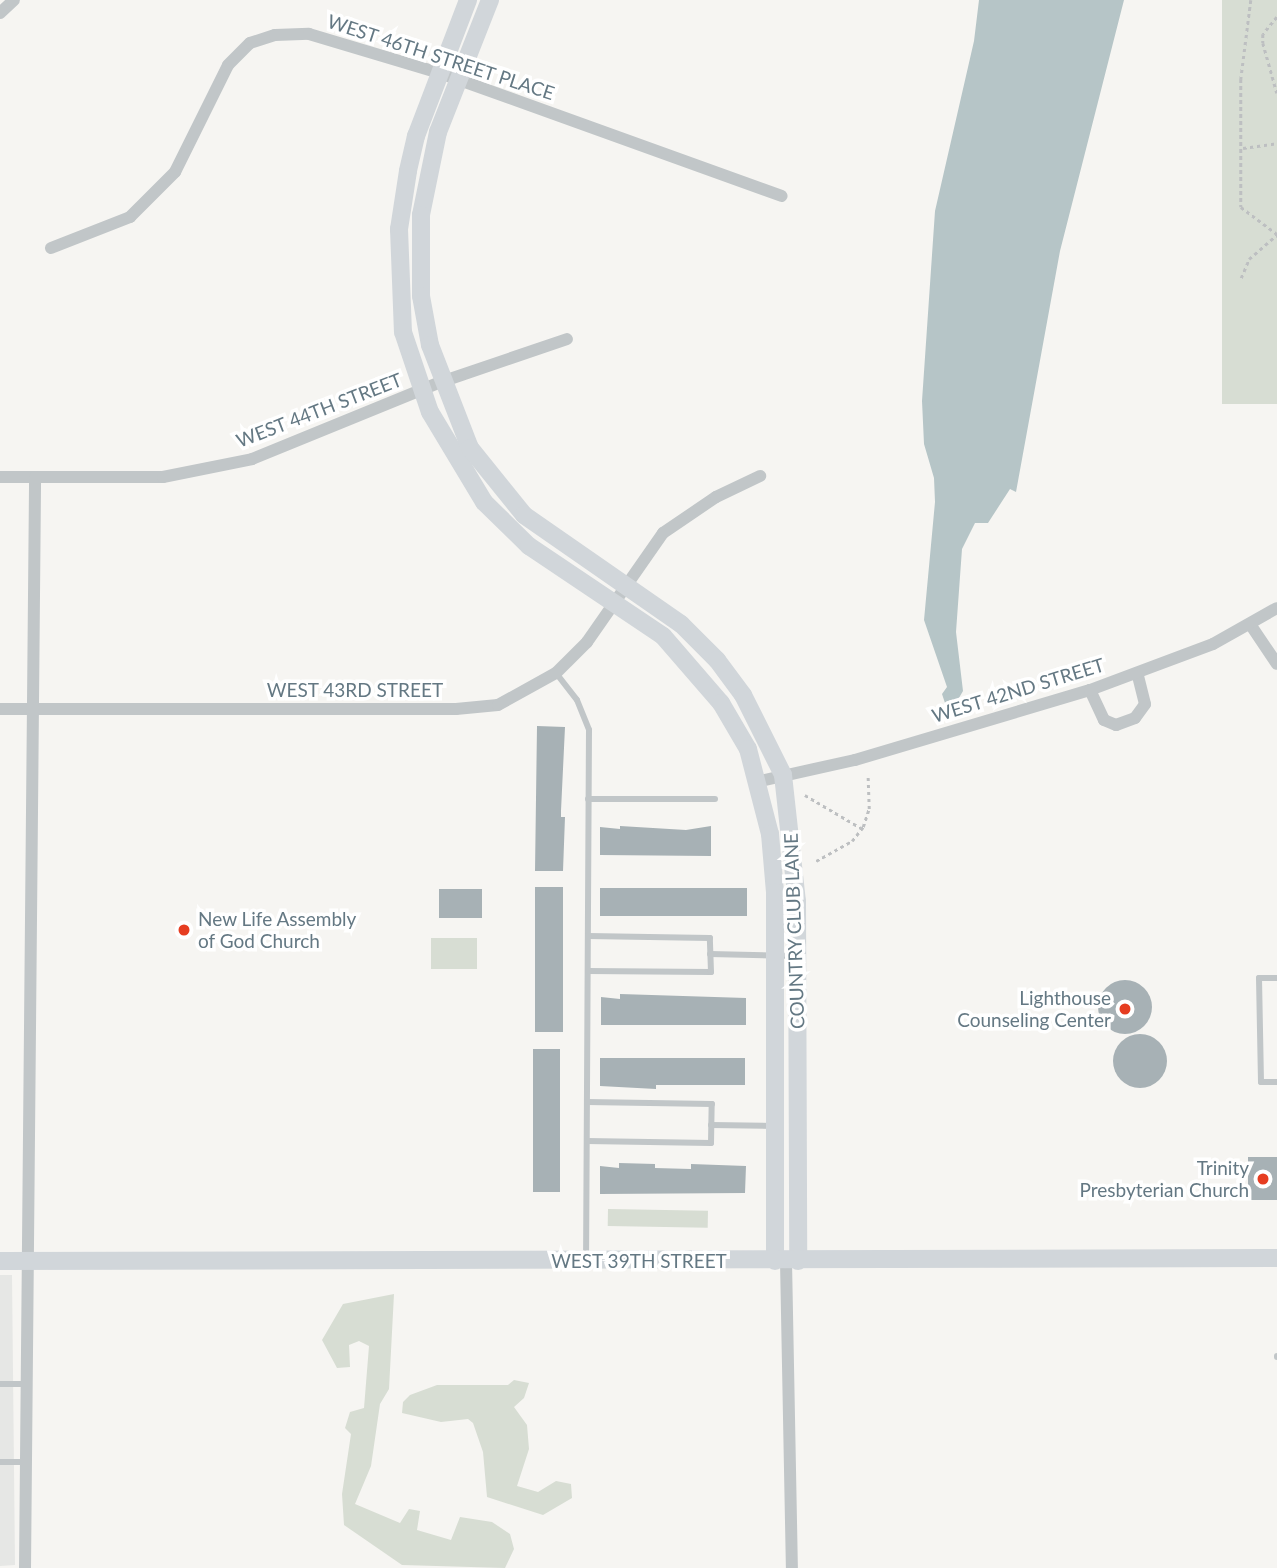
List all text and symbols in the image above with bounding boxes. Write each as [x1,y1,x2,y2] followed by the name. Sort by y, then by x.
[324,9,558,105] street label: WEST 46TH STREET PLACE
[233,368,405,452] street label: WEST 44TH STREET
[929,653,1107,727] street label: WEST 42ND STREET
[267,679,443,701] street label: WEST 43RD STREET
[779,832,809,1030] street label: COUNTRY CLUB LANE
[198,908,357,952] place label: New Life Assembly of God Church
[176,922,192,938] marker: New Life Assembly of God Church
[957,987,1111,1031] place label: Lighthouse Counseling Center
[1117,1001,1133,1017] marker: Lighthouse Counseling Center
[1080,1157,1249,1201] place label: Trinity Presbyterian Church
[1255,1171,1271,1187] marker: Trinity Presbyterian Church
[551,1250,727,1272] street label: WEST 39TH STREET

